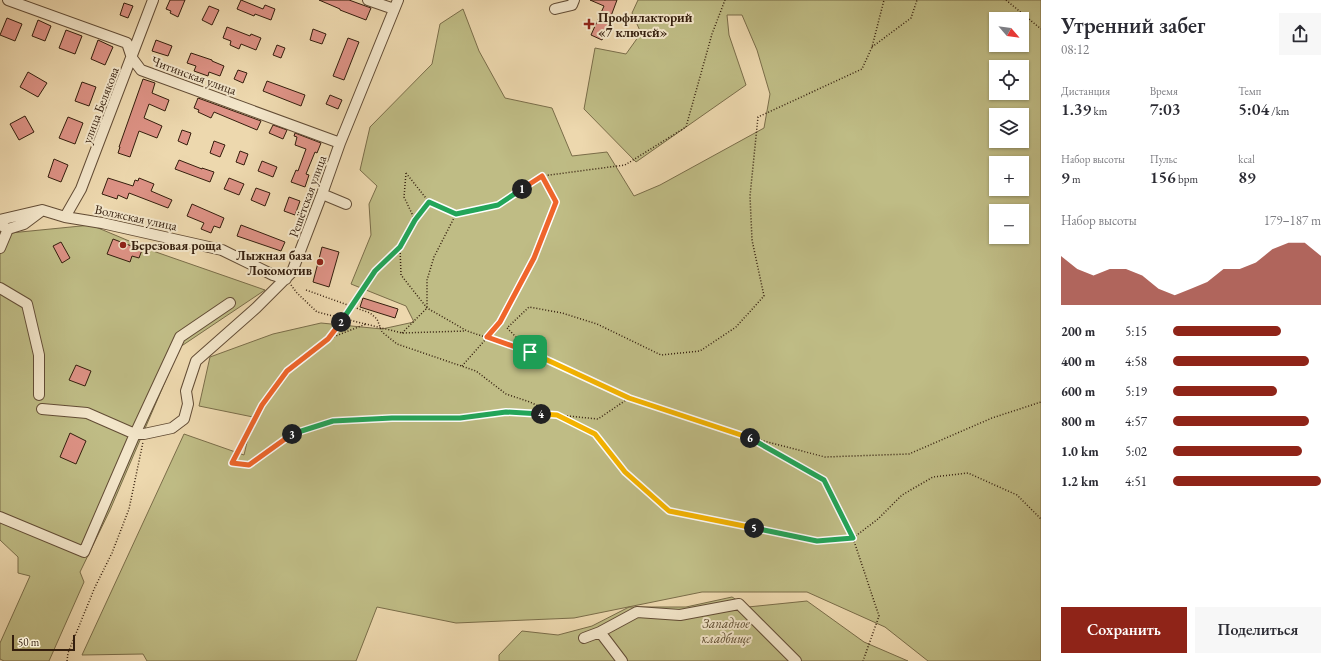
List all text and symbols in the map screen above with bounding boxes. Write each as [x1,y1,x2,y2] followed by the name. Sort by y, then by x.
[598,9,693,41] place label: Профилакторий «7 ключей»
[1061,11,1205,40] text: Утренний забег
[989,12,1029,52] north arrow
[989,12,1029,244] map controls
[1279,13,1321,55] button: share
[583,18,595,30] marker: Профилакторий «7 ключей»
[1061,41,1089,58] text: 08:12
[149,52,240,99] street label: Читинская улица
[989,60,1029,100] button: locate
[78,64,123,146] street label: улица Белякова
[1061,84,1110,98] text: Дистанция
[1150,84,1178,98] text: Время
[1238,84,1261,98] text: Темп
[1061,98,1091,120] text: 1.39
[1150,98,1180,120] text: 7:03
[1238,98,1269,120] text: 5:04
[1091,104,1107,118] text: km
[1269,104,1289,118] text: /km
[989,108,1029,148] button: layers
[285,152,330,240] street label: Решётская улица
[1061,152,1125,166] text: Набор высоты
[1150,152,1178,166] text: Пульс
[1238,152,1255,166] text: kcal
[989,156,1029,196] button: +
[1061,166,1070,188] text: 9
[1150,166,1176,188] text: 156
[1238,166,1256,188] text: 89
[1070,172,1081,186] text: m
[1176,172,1198,186] text: bpm
[512,179,532,199] pin: 1
[519,182,525,196] text: 1
[93,200,179,235] street label: Волжская улица
[989,204,1029,244] button: −
[1061,212,1137,229] text: Набор высоты
[1264,212,1321,229] text: 179–187 m
[131,237,222,254] place label: Березовая роща
[118,240,128,250] marker: Березовая роща
[236,247,312,279] place label: Лыжная база Локомотив
[315,257,325,267] marker: Лыжная база Локомотив
[331,312,351,332] pin: 2
[338,315,344,329] text: 2
[1061,323,1095,340] text: 200 m
[1125,323,1147,340] text: 5:15
[513,335,547,369] pin
[519,341,541,363] icon: arrive
[1061,353,1095,370] text: 400 m
[1125,353,1147,370] text: 4:58
[1061,383,1095,400] text: 600 m
[1125,383,1147,400] text: 5:19
[531,404,551,424] pin: 4
[538,407,544,421] text: 4
[1061,413,1095,430] text: 800 m
[1125,413,1147,430] text: 4:57
[282,424,302,444] pin: 3
[289,427,295,441] text: 3
[740,428,760,448] pin: 6
[747,431,753,445] text: 6
[1061,443,1099,460] text: 1.0 km
[1125,443,1147,460] text: 5:02
[1061,473,1099,490] text: 1.2 km
[1125,473,1147,490] text: 4:51
[744,518,764,538] pin: 5
[751,521,757,535] text: 5
[1061,607,1187,653] button: Сохранить
[1195,607,1321,653] button: Поделиться
[701,615,751,647] park label: Западное кладбище
[12,633,75,652] scale bar
[18,635,39,649] text: 50 m

